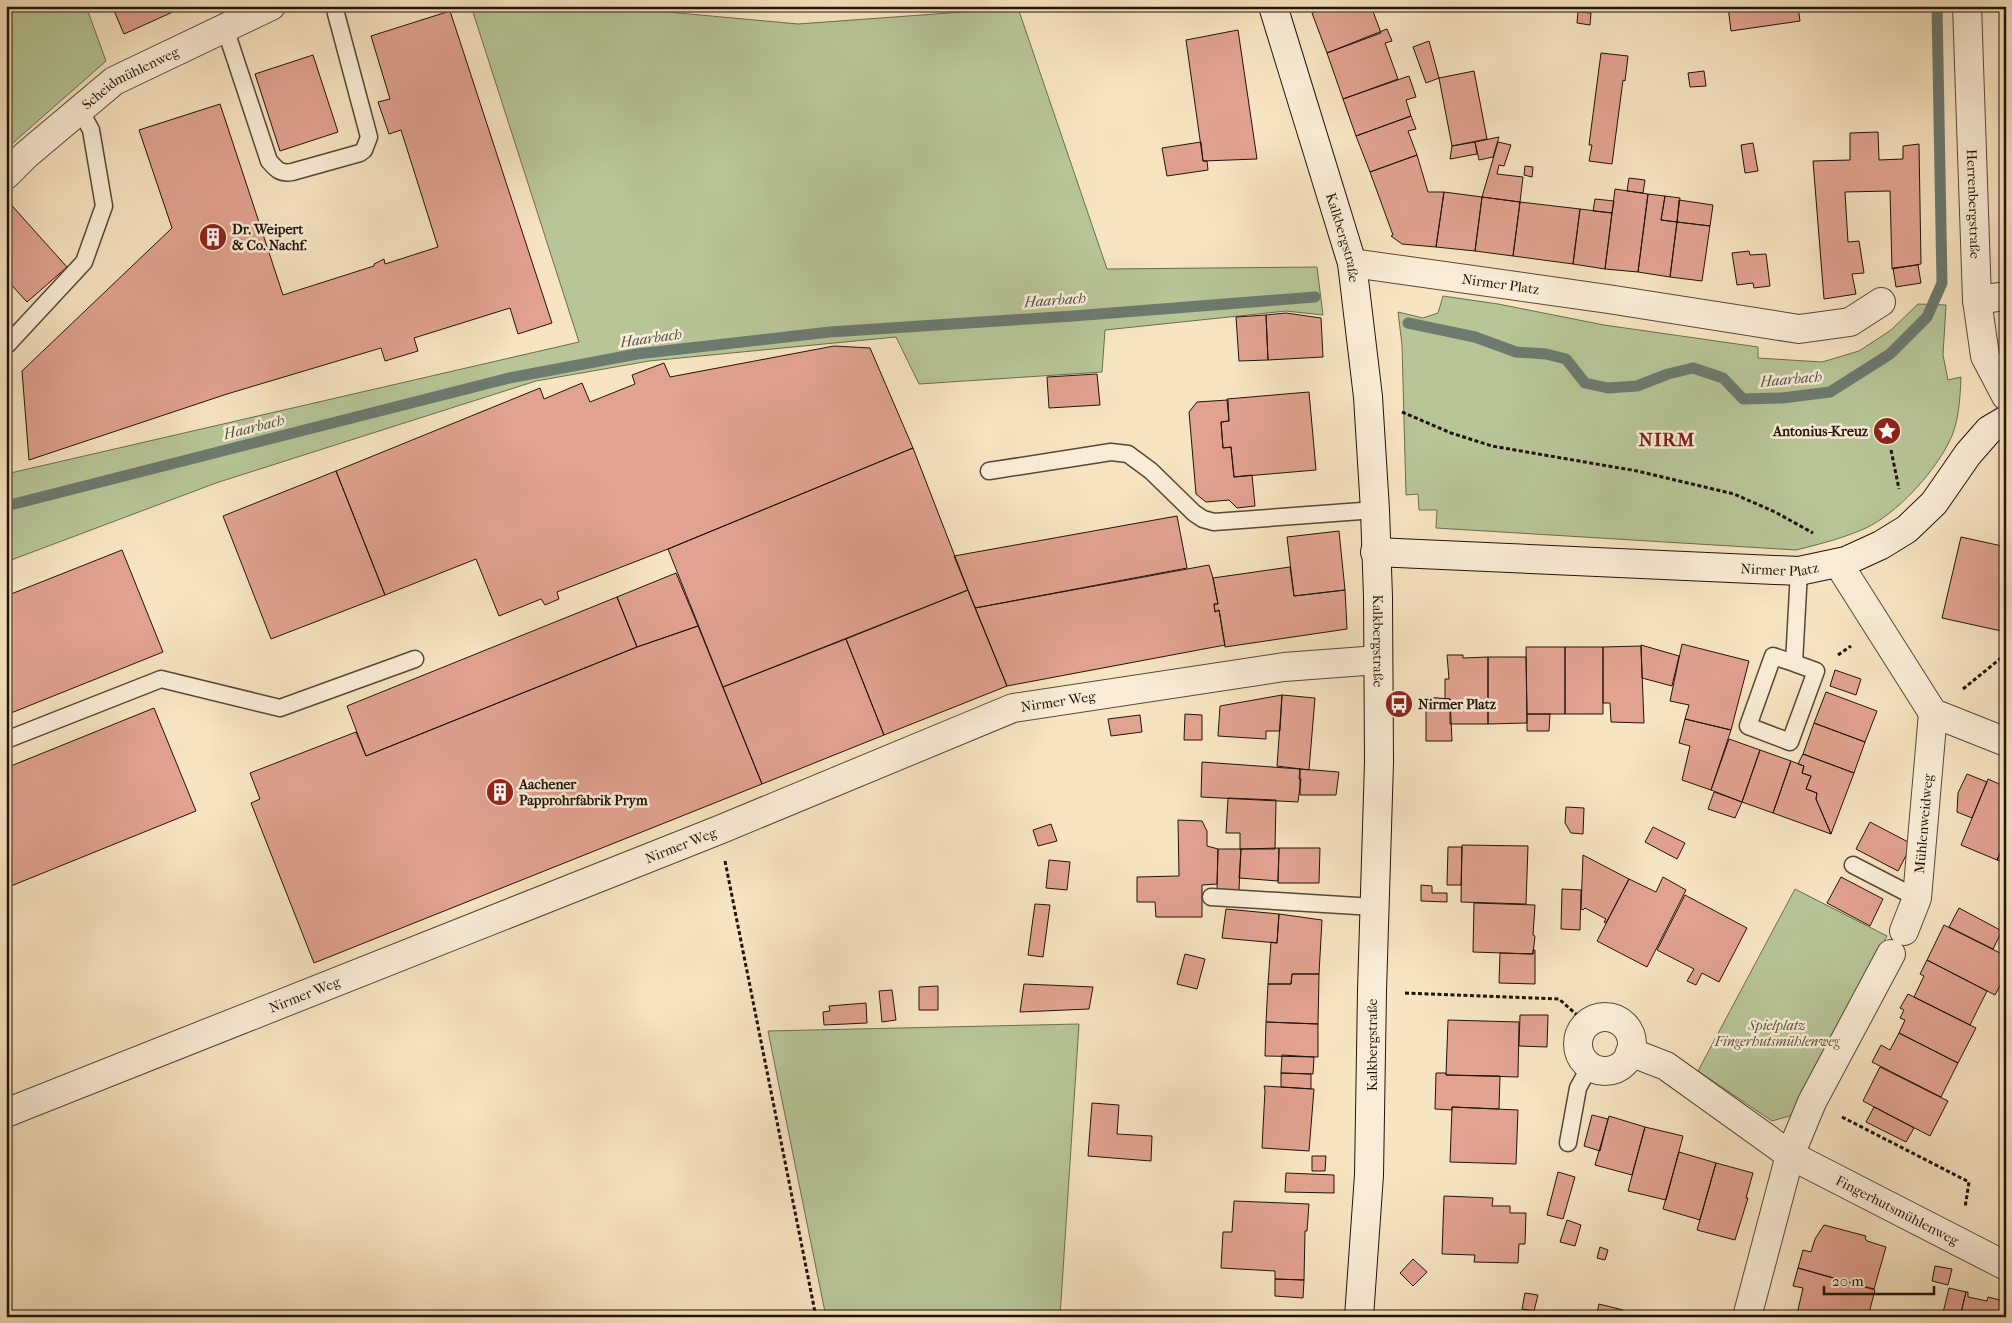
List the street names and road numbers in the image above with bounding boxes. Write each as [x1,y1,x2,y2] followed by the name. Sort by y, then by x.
[78,43,182,113] street label: Scheidmühlenweg
[1963,149,1984,259] street label: Herrenbergstraße
[1322,190,1363,283] street label: Kalkbergstraße
[1461,270,1540,298] street label: Nirmer Platz
[1740,559,1820,580] street label: Nirmer Platz
[1369,594,1387,687] street label: Kalkbergstraße
[1020,687,1097,715] street label: Nirmer Weg
[1911,773,1936,874] street label: Mühlenweidweg
[643,823,719,867] street label: Nirmer Weg
[266,973,343,1016] street label: Nirmer Weg
[1364,999,1381,1091] street label: Kalkbergstraße
[1833,1171,1962,1249] street label: Fingerhutsmühlenweg

